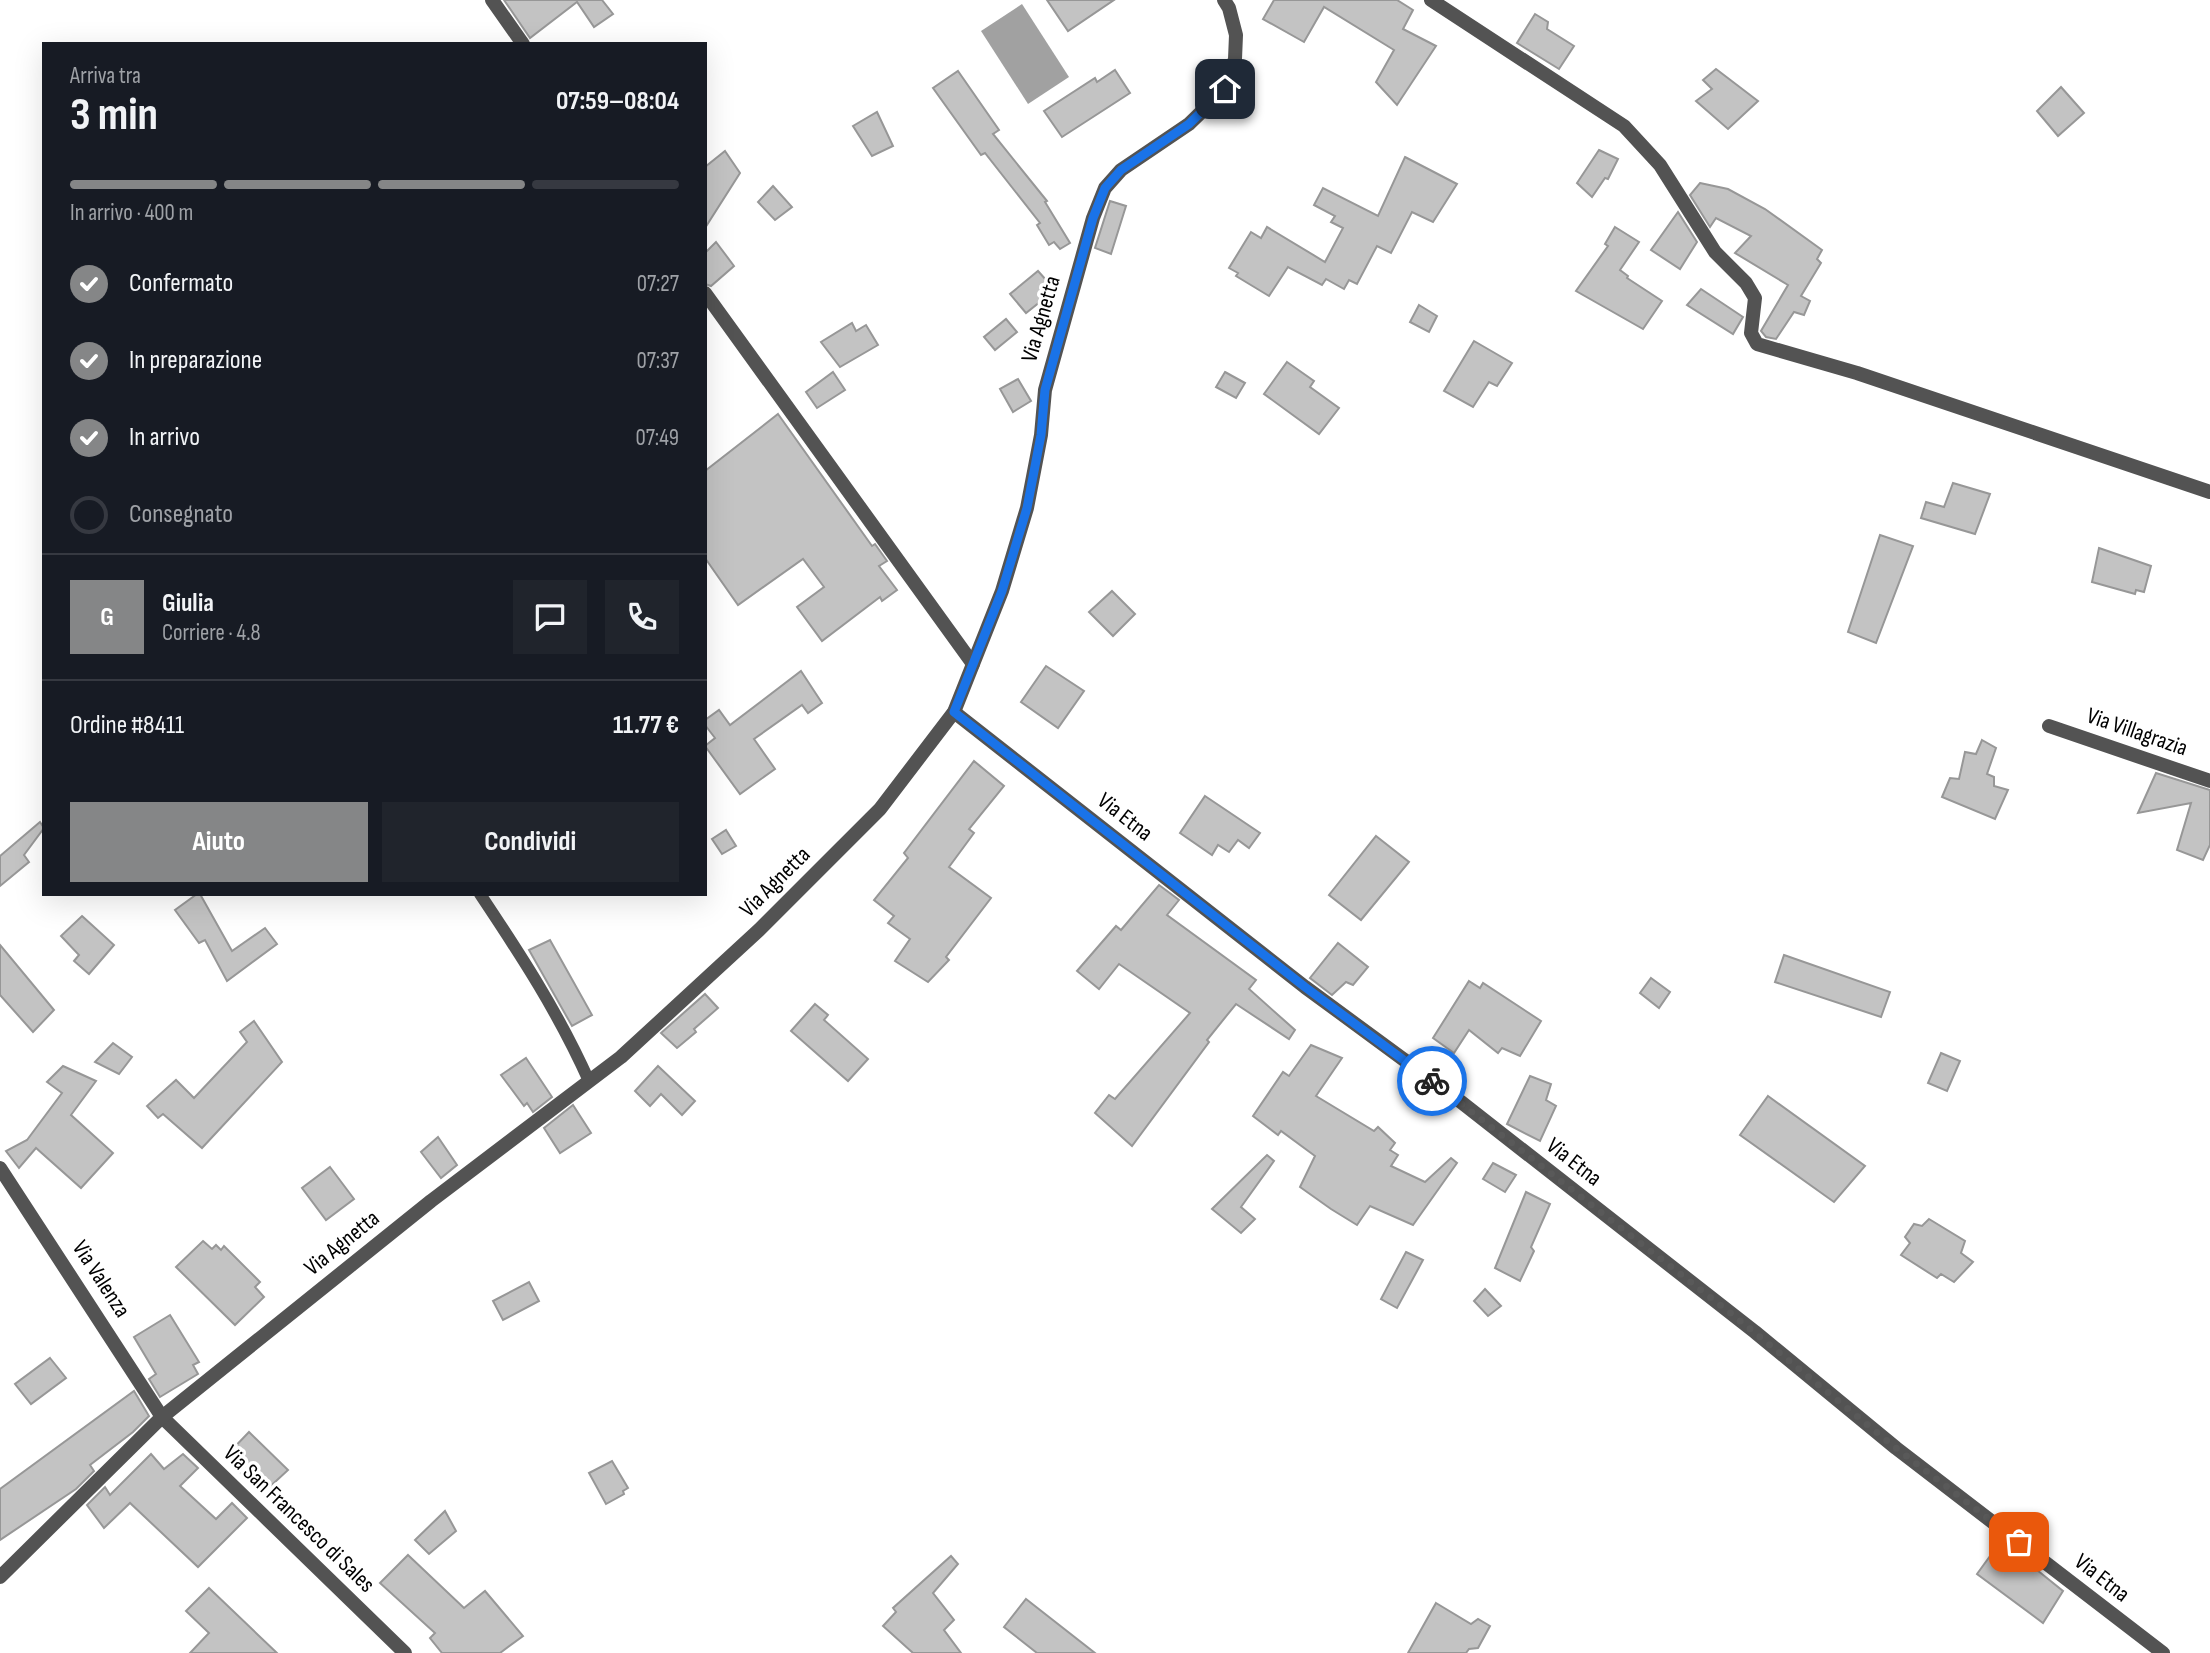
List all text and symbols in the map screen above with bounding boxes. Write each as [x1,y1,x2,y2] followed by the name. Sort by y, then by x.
[1195,59,1255,119] pin
[70,62,141,90] text: Arriva tra
[1206,70,1244,108] icon: home
[556,86,679,117] text: 07:59–08:04
[70,88,158,143] text: 3 min
[70,199,193,227] text: In arrivo · 400 m
[70,265,108,303] icon: check
[129,268,233,299] text: Confermato
[637,270,679,298] text: 07:27
[1015,273,1067,365] street label: Via Agnetta
[70,342,108,380] icon: check
[129,345,262,376] text: In preparazione
[637,347,679,375] text: 07:37
[70,419,108,457] icon: check
[129,422,200,453] text: In arrivo
[636,424,679,452] text: 07:49
[129,499,233,530] text: Consegnato
[513,580,587,654] button: chat
[605,580,679,654] button: phone
[162,588,214,619] text: Giulia
[100,602,114,633] text: G
[162,619,261,647] text: Corriere · 4.8
[2083,702,2191,762] street label: Via Villagrazia
[70,710,184,741] text: Ordine #8411
[613,710,679,741] text: 11.77 €
[1092,787,1158,847] street label: Via Etna
[70,802,368,882] button: Aiuto
[382,802,679,882] button: Condividi
[734,841,816,923] street label: Via Agnetta
[1397,1046,1467,1116] courier
[1413,1062,1451,1100] icon: bike
[1541,1132,1607,1192] street label: Via Etna
[299,1204,385,1282] street label: Via Agnetta
[66,1235,136,1323] street label: Via Valenza
[217,1439,381,1599] street label: Via San Francesco di Sales
[1989,1512,2049,1572] pin
[2000,1523,2038,1561] icon: bag
[2069,1548,2135,1608] street label: Via Etna

